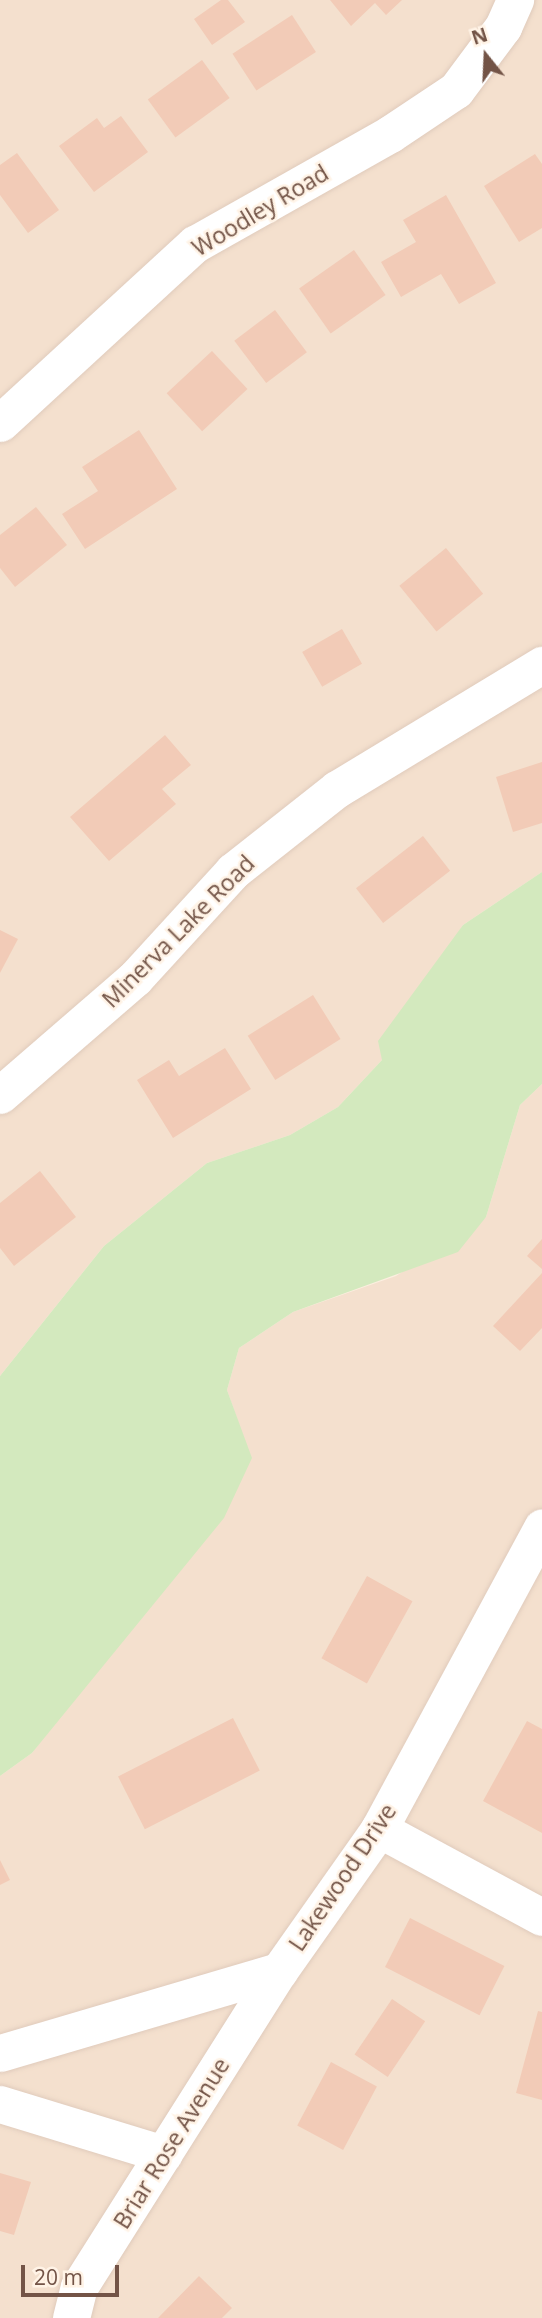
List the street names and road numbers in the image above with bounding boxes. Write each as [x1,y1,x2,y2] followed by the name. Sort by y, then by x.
[187,158,333,262] street label: Woodley Road
[96,849,260,1013] street label: Minerva Lake Road
[283,1798,401,1956] street label: Lakewood Drive
[107,2053,235,2233] street label: Briar Rose Avenue

